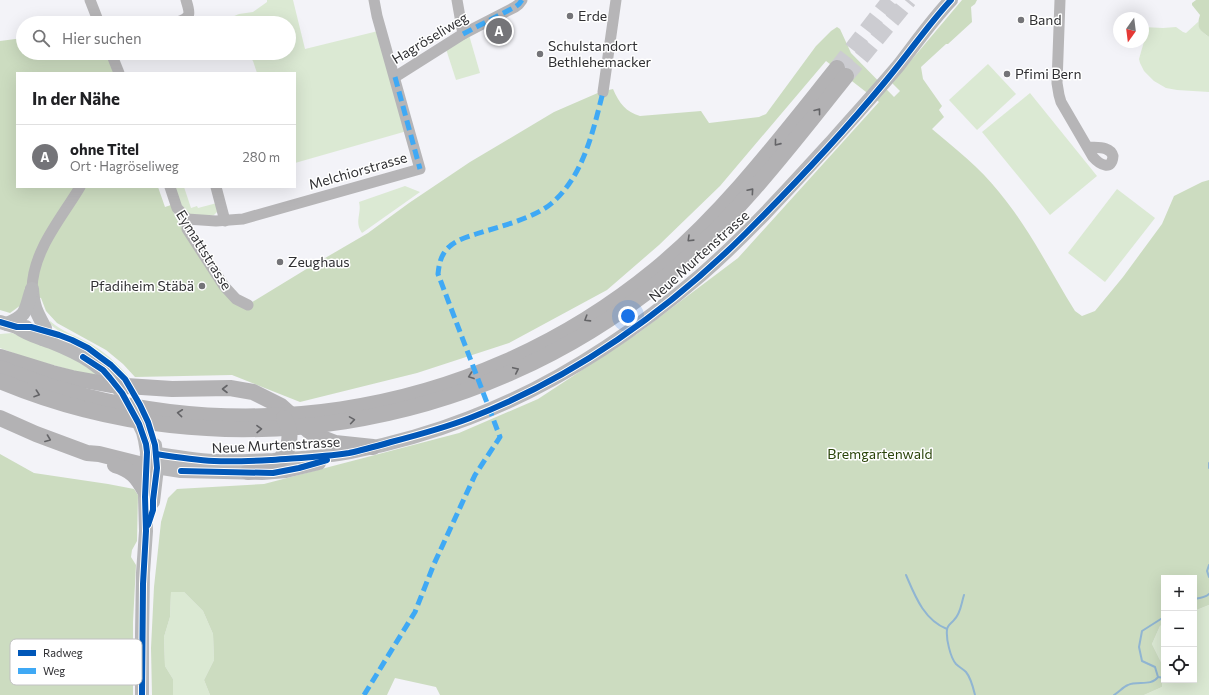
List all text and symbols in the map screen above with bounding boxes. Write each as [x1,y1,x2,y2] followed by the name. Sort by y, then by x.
[578,7,607,24] place label: Erde
[389,8,471,67] street label: Hagröseliweg
[565,11,575,21] marker: Erde
[1029,11,1061,28] place label: Band
[1113,12,1149,48] north arrow
[1016,15,1026,25] marker: Band
[16,16,296,60] search box
[486,16,512,46] pin: A
[30,27,52,49] icon: search
[62,29,142,47] text: Hier suchen
[548,37,652,70] place label: Schulstandort Bethlehemacker
[535,49,545,59] marker: Schulstandort Bethlehemacker
[1015,65,1081,82] place label: Pfimi Bern
[1002,69,1012,79] marker: Pfimi Bern
[32,88,120,109] text: In der Nähe
[813,109,820,116] one-way arrow
[774,138,781,145] one-way arrow
[70,140,139,158] text: ohne Titel
[307,148,409,193] street label: Melchiorstrasse
[40,149,50,165] text: A
[243,149,280,165] text: 280 m
[70,158,179,174] text: Ort · Hagröseliweg
[747,189,754,196] one-way arrow
[645,206,752,305] street label: Neue Murtenstrasse
[173,207,236,293] street label: Eymattstrasse
[687,234,694,241] one-way arrow
[288,253,350,270] place label: Zeughaus
[275,257,285,267] marker: Zeughaus
[90,277,194,294] place label: Pfadiheim Stäbä
[197,281,207,291] marker: Pfadiheim Stäbä
[618,306,638,326] your location
[584,314,591,321] one-way arrow
[512,367,519,375] one-way arrow
[467,372,474,380] one-way arrow
[222,385,228,393] one-way arrow
[33,390,40,398] one-way arrow
[177,409,183,418] one-way arrow
[349,416,355,425] one-way arrow
[256,424,262,433] one-way arrow
[211,433,341,456] street label: Neue Murtenstrasse
[45,434,52,442] one-way arrow
[827,445,933,462] park label: Bremgartenwald
[1161,575,1197,683] map controls
[1161,575,1197,611] button: +
[1161,611,1197,647] button: −
[10,639,142,685] legend
[43,646,83,659] text: Radweg
[1161,647,1197,683] button: locate
[43,664,65,677] text: Weg

